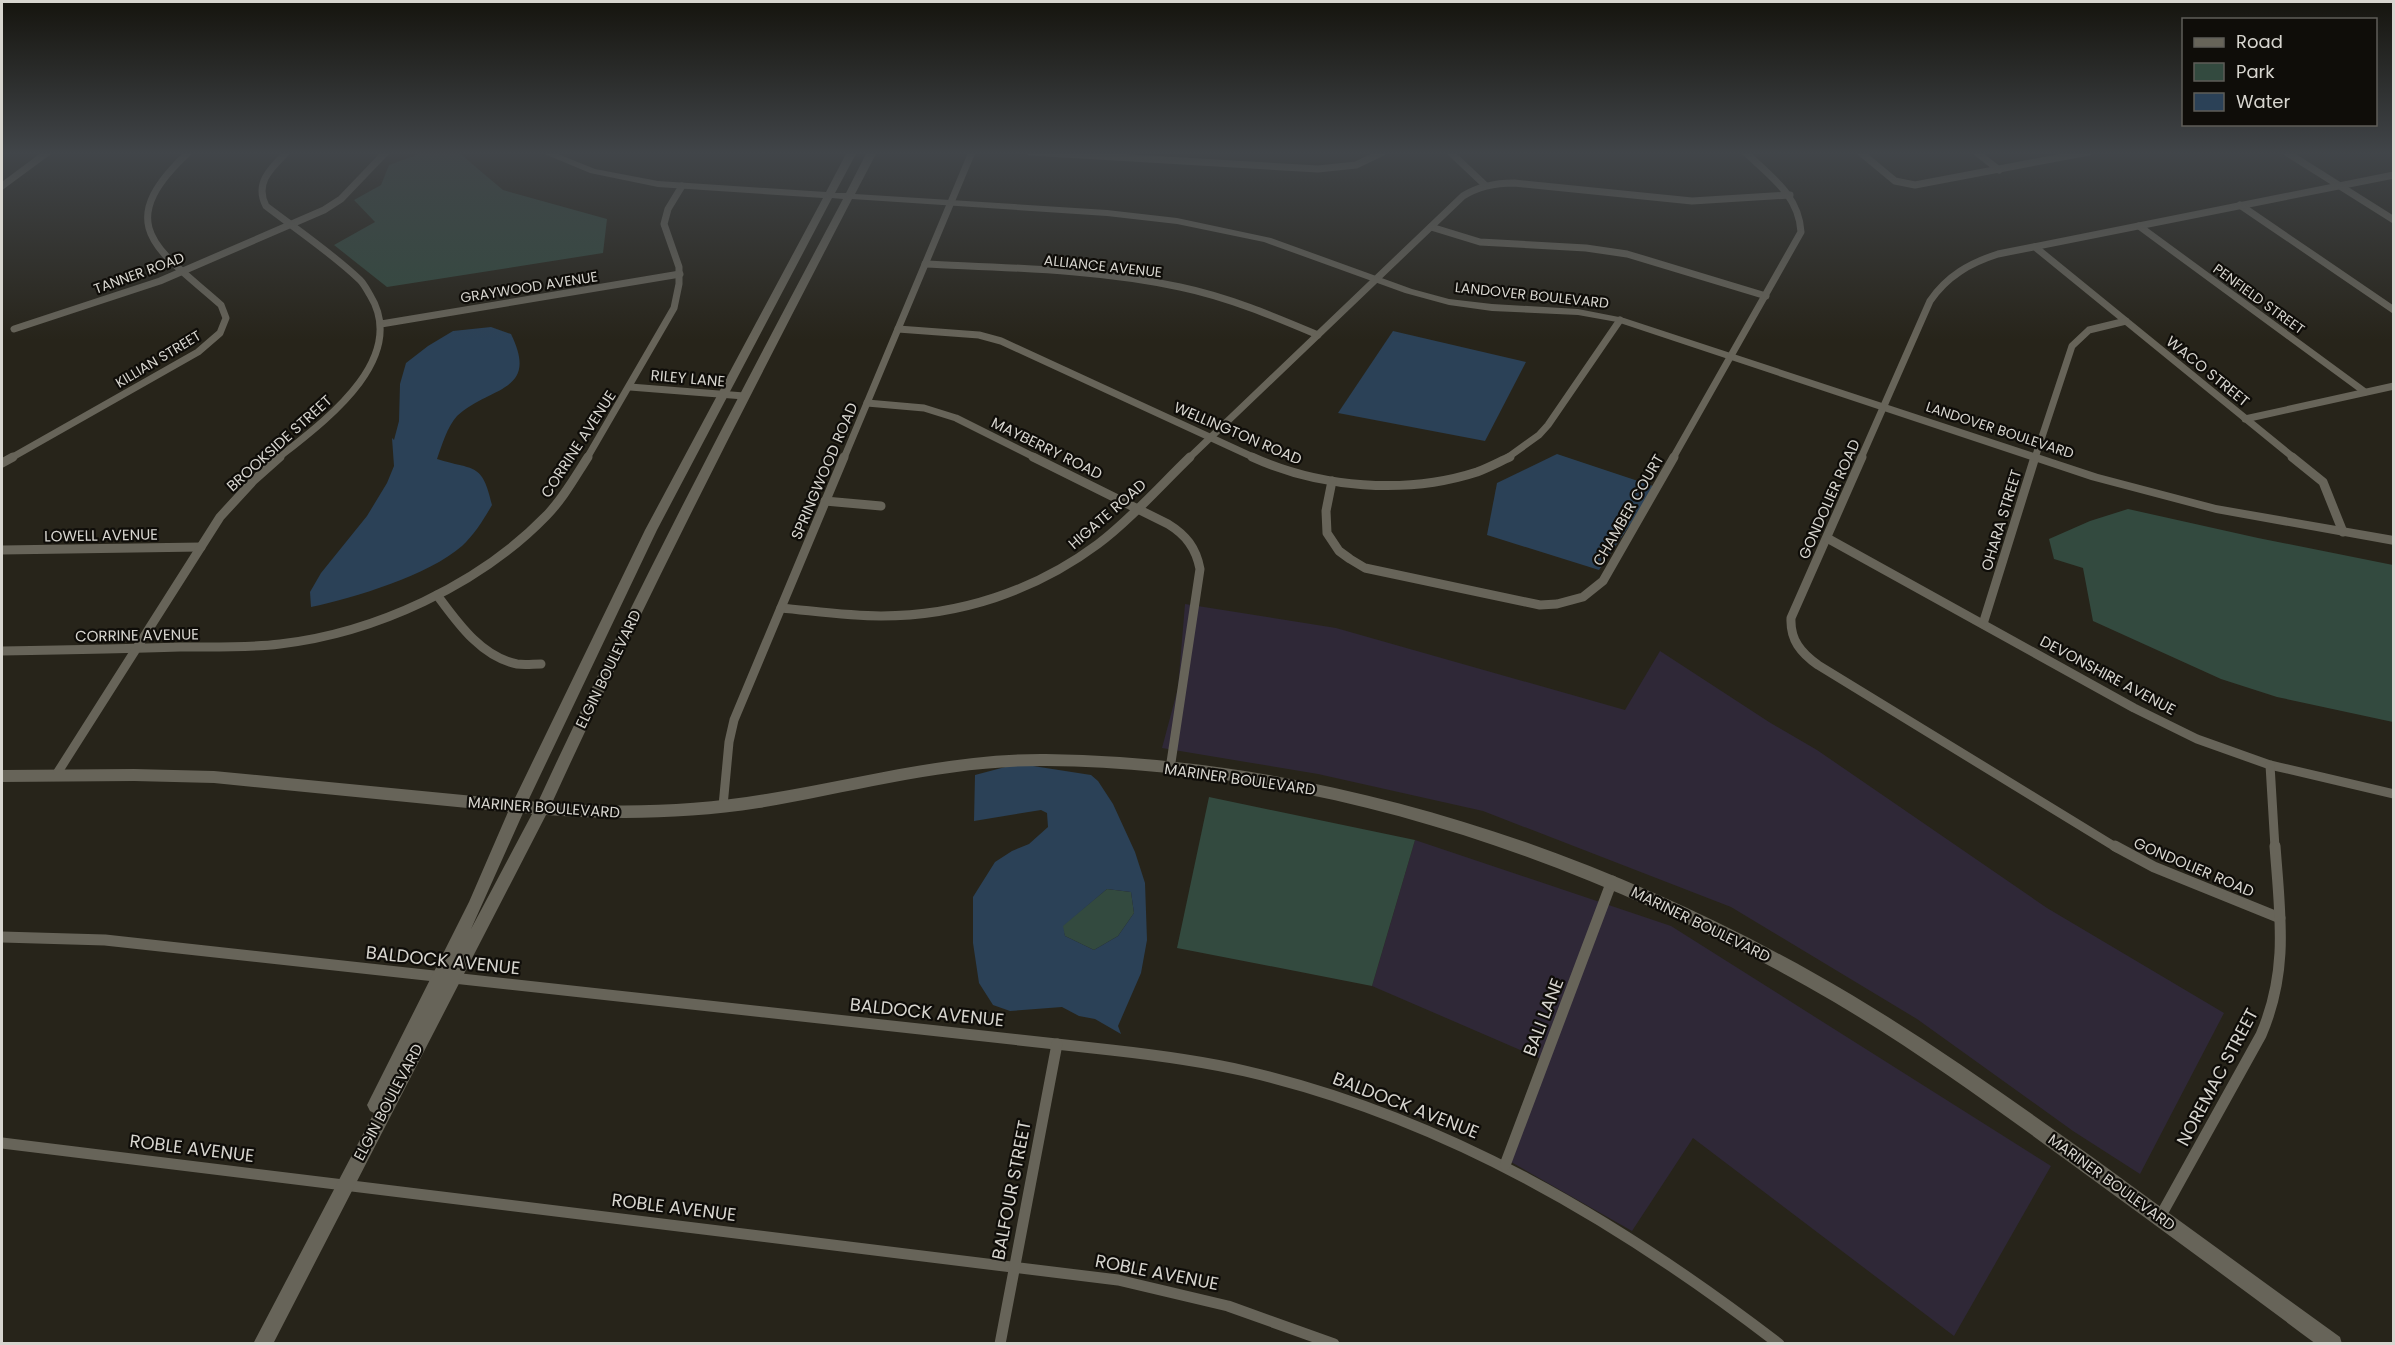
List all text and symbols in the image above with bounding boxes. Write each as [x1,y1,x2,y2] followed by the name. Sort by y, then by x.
[2182,18,2377,126] legend
[2236,29,2283,54] text: Road
[2236,59,2275,84] text: Park
[2236,89,2290,114] text: Water
[91,247,187,299] street label: TANNER ROAD
[1043,250,1163,282] street label: ALLIANCE AVENUE
[2209,259,2309,339] street label: PENFIELD STREET
[459,266,599,308] street label: GRAYWOOD AVENUE
[1454,277,1610,313] street label: LANDOVER BOULEVARD
[111,325,205,392] street label: KILLIAN STREET
[2162,331,2254,411] street label: WACO STREET
[650,364,726,392] street label: RILEY LANE
[535,386,621,502] street label: CORRINE AVENUE
[222,390,336,496] street label: BROOKSIDE STREET
[1171,397,1305,469] street label: WELLINGTON ROAD
[1923,397,2077,463] street label: LANDOVER BOULEVARD
[786,399,862,543] street label: SPRINGWOOD ROAD
[988,412,1106,484] street label: MAYBERRY ROAD
[1793,436,1865,562] street label: GONDOLIER ROAD
[1587,450,1669,570] street label: CHAMBER COURT
[1976,467,2026,573] street label: OHARA STREET
[1063,474,1151,554] street label: HIGATE ROAD
[44,524,158,546] street label: LOWELL AVENUE
[570,606,646,732] street label: ELGIN BOULEVARD
[75,623,199,647] street label: CORRINE AVENUE
[2037,630,2179,720] street label: DEVONSHIRE AVENUE
[1163,758,1317,800] street label: MARINER BOULEVARD
[467,791,621,823] street label: MARINER BOULEVARD
[2131,832,2257,902] street label: GONDOLIER ROAD
[1628,881,1774,967] street label: MARINER BOULEVARD
[365,939,521,981] street label: BALDOCK AVENUE
[1517,974,1569,1060] street label: BALI LANE
[849,991,1005,1033] street label: BALDOCK AVENUE
[2170,1003,2264,1150] street label: NOREMAC STREET
[348,1040,428,1164] street label: ELGIN BOULEVARD
[1329,1066,1483,1144] street label: BALDOCK AVENUE
[985,1118,1037,1262] street label: BALFOUR STREET
[128,1128,256,1168] street label: ROBLE AVENUE
[2044,1129,2180,1235] street label: MARINER BOULEVARD
[610,1187,738,1227] street label: ROBLE AVENUE
[1093,1248,1221,1296] street label: ROBLE AVENUE

